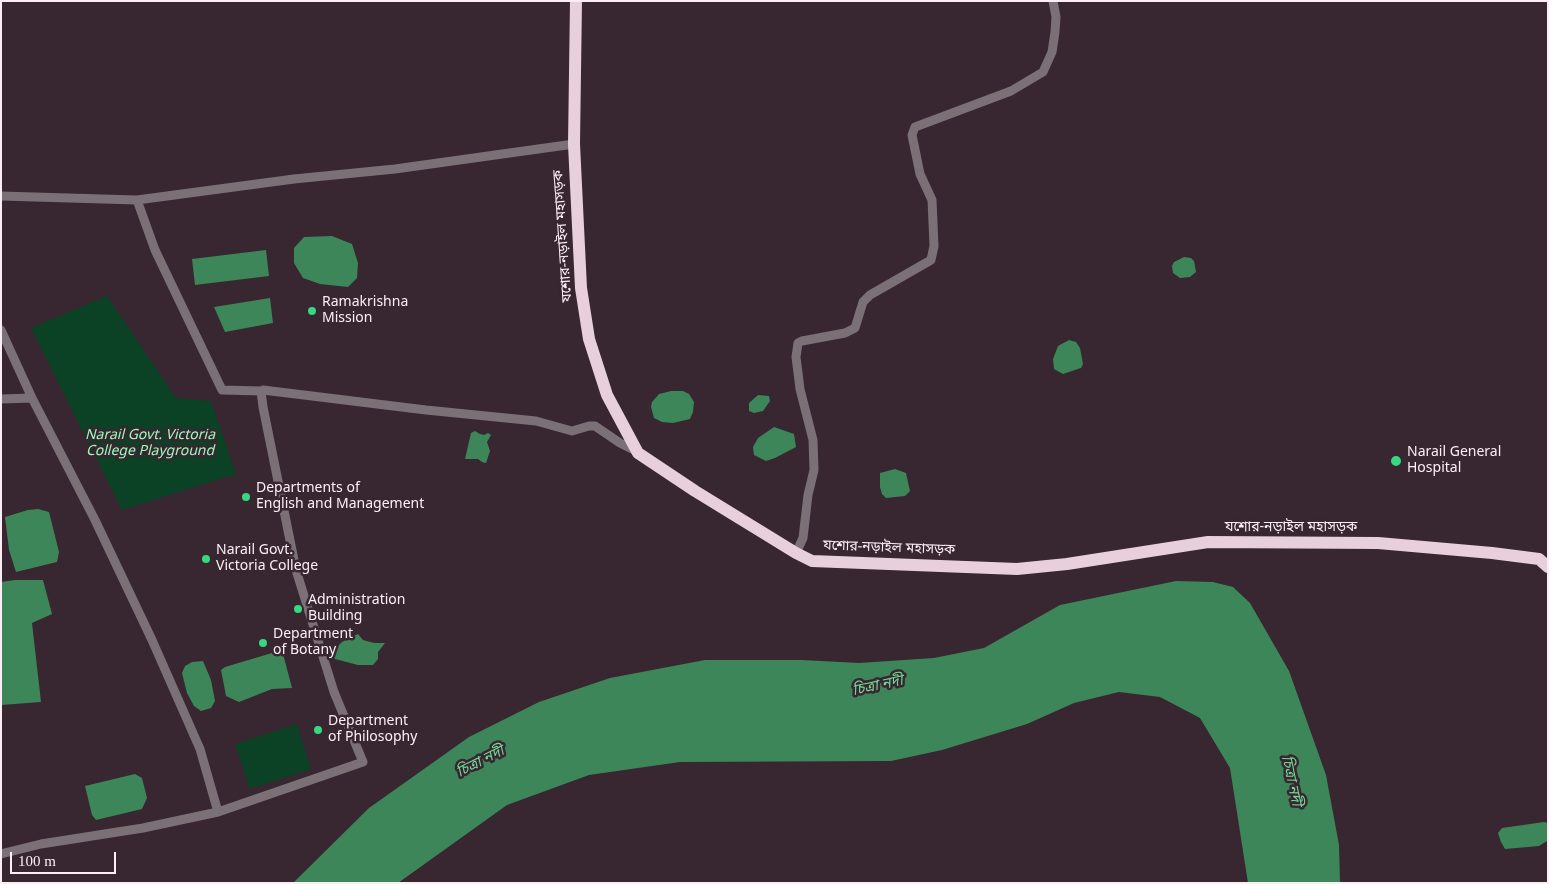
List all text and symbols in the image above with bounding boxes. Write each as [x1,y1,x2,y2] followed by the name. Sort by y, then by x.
[551,169,577,303] street label: যশোর-নড়াইল মহাসড়ক
[322,295,408,328] place label: Ramakrishna Mission
[306,305,318,317] marker: Ramakrishna Mission
[85,428,215,461] park label: Narail Govt. Victoria College Playground
[1407,445,1501,478] place label: Narail General Hospital
[1389,454,1403,468] marker: Narail General Hospital
[256,481,424,514] place label: Departments of English and Management
[240,491,252,503] marker: Departments of English and Management
[1225,520,1357,536] street label: যশোর-নড়াইল মহাসড়ক
[822,538,956,560] street label: যশোর-নড়াইল মহাসড়ক
[216,543,318,576] place label: Narail Govt. Victoria College
[200,553,212,565] marker: Narail Govt. Victoria College
[308,593,405,626] place label: Administration Building
[292,603,304,615] marker: Administration Building
[273,627,353,660] place label: Department of Botany
[257,637,269,649] marker: Department of Botany
[851,673,905,701] water label: চিত্রা নদী
[328,714,417,746] place label: Department of Philosophy
[312,724,324,736] marker: Department of Philosophy
[454,743,508,783] water label: চিত্রা নদী
[1276,754,1304,808] water label: চিত্রা নদী
[12,842,119,874] scale bar
[18,853,56,869] text: 100 m

